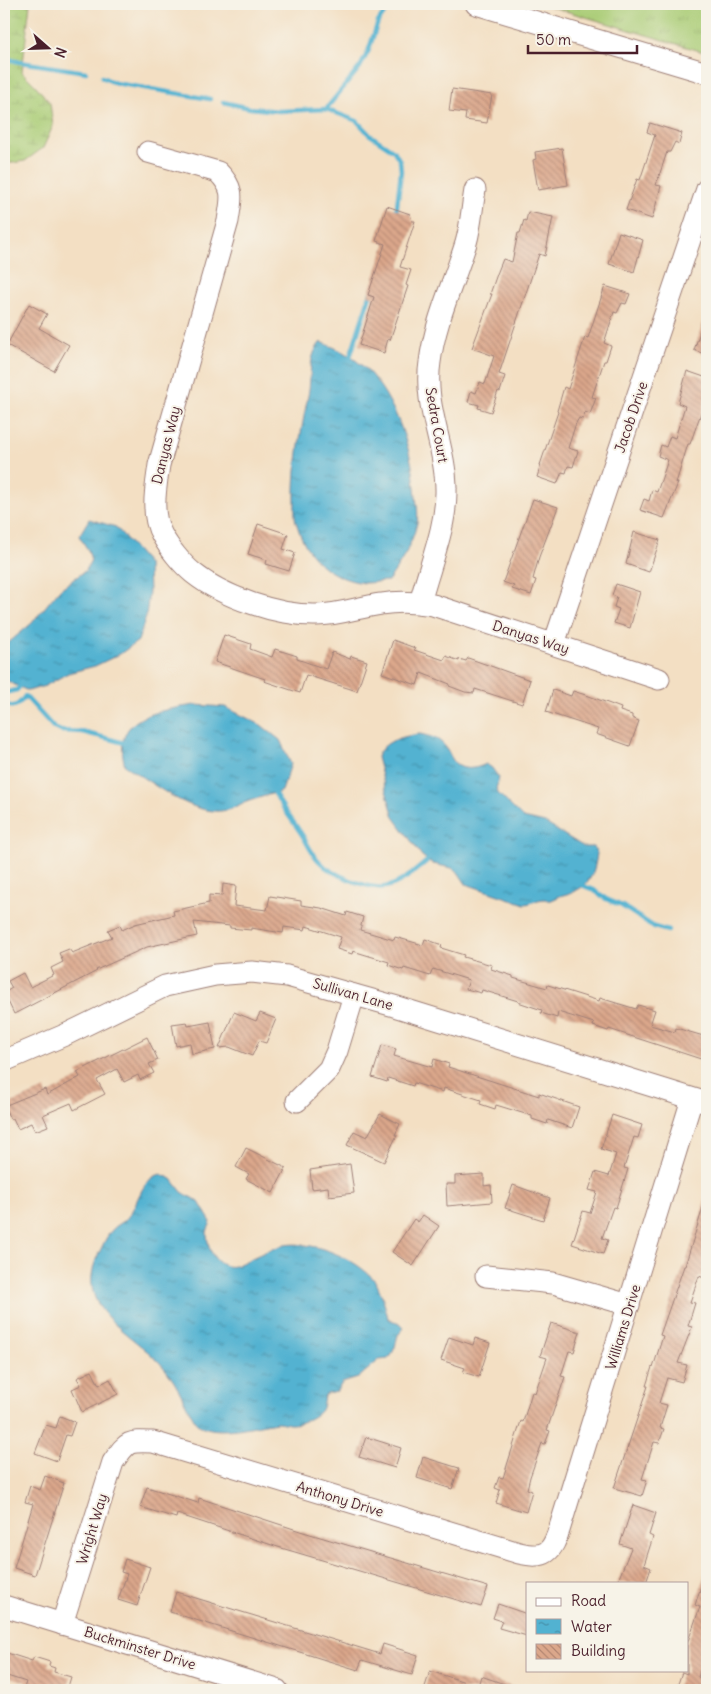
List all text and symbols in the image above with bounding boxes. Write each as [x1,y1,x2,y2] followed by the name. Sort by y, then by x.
[22,22,72,72] north arrow
[528,22,637,54] scale bar
[536,30,571,49] text: 50 m
[50,45,70,60] text: N
[610,379,652,455] street label: Jacob Drive
[422,386,453,464] street label: Sedra Court
[148,404,184,486] street label: Danyas Way
[490,616,572,658] street label: Danyas Way
[311,974,395,1014] street label: Sullivan Lane
[601,1282,645,1372] street label: Williams Drive
[294,1477,386,1521] street label: Anthony Drive
[73,1491,111,1567] street label: Wright Way
[526,1582,688,1672] legend
[571,1591,606,1610] text: Road
[571,1617,612,1636] text: Water
[82,1622,198,1674] street label: Buckminster Drive
[571,1641,626,1660] text: Building

